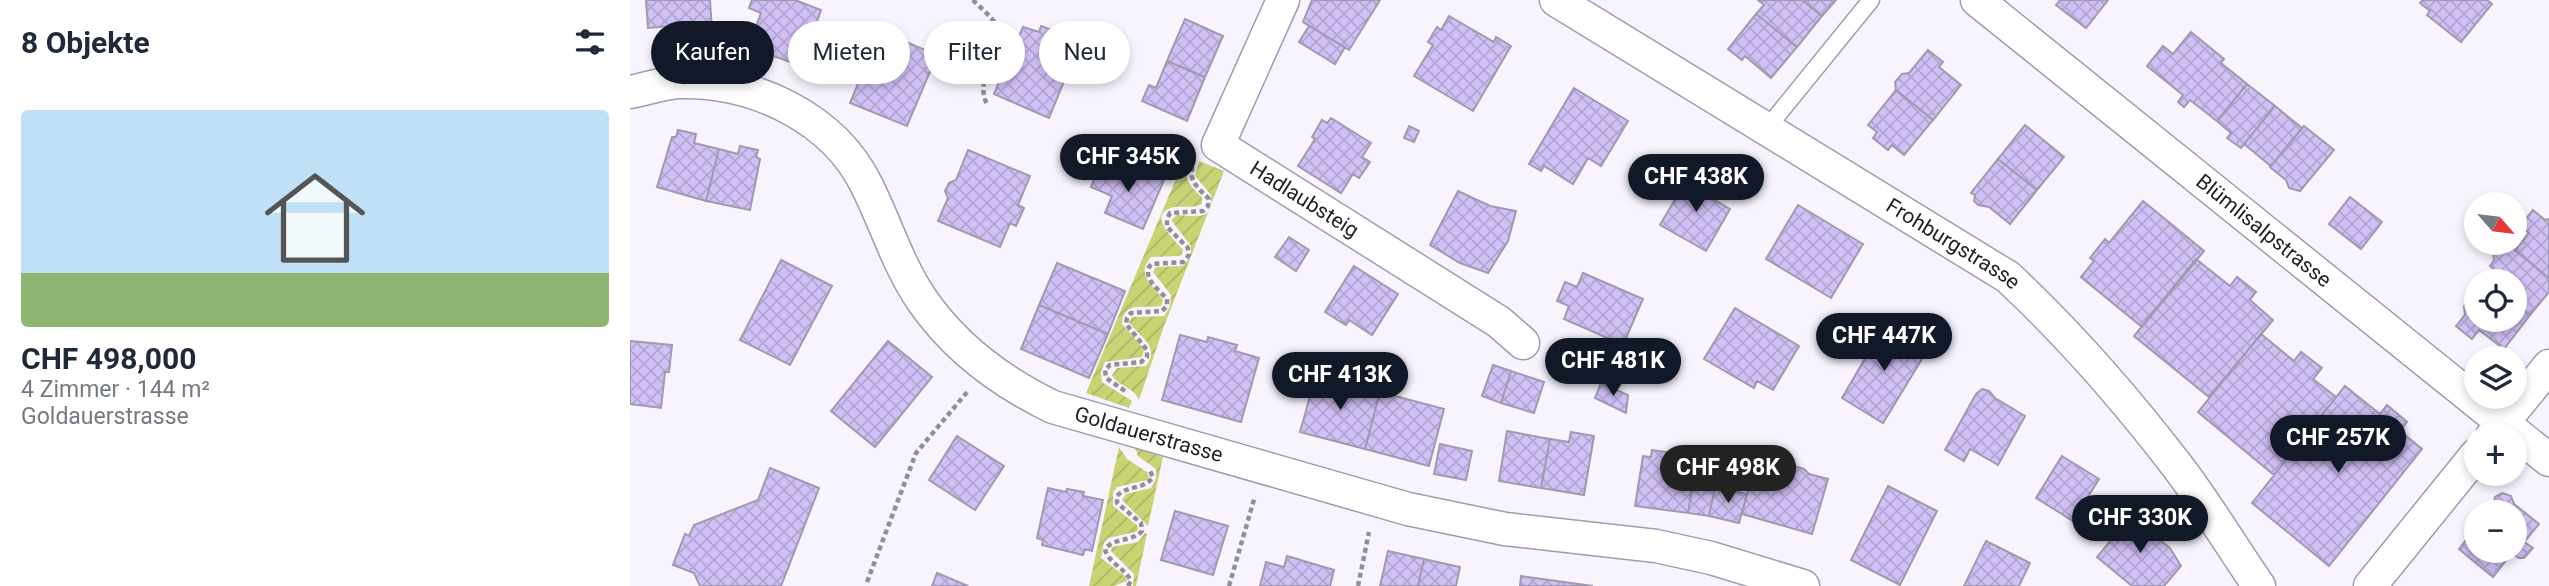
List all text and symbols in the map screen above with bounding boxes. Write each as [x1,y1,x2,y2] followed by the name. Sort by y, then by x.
[651,21,774,84] chip: Kaufen
[788,21,910,84] chip: Mieten
[924,21,1025,84] chip: Filter
[1039,21,1130,84] chip: Neu
[571,23,609,61] icon: filters
[21,25,150,60] text: 8 Objekte
[1056,134,1200,194] pin: CHF 345K
[1076,143,1180,170] text: CHF 345K
[1624,154,1768,214] pin: CHF 438K
[252,155,378,281] icon: home
[1246,156,1363,243] street label: Hadlaubsteig
[1644,163,1748,190] text: CHF 438K
[2191,169,2336,292] street label: Blümlisalpstrasse
[2464,192,2527,256] north arrow
[2464,192,2527,563] map controls
[1882,193,2025,294] street label: Frohburgstrasse
[2464,269,2527,332] button: locate
[1812,314,1956,373] pin: CHF 447K
[1832,322,1936,349] text: CHF 447K
[1541,338,1685,398] pin: CHF 481K
[21,341,196,376] text: CHF 498,000
[2464,346,2527,409] button: layers
[1561,347,1665,374] text: CHF 481K
[1268,352,1412,412] pin: CHF 413K
[1288,361,1392,388] text: CHF 413K
[21,376,210,403] text: 4 Zimmer · 144 m²
[1072,402,1226,467] street label: Goldauerstrasse
[21,403,189,430] text: Goldauerstrasse
[2266,416,2410,475] pin: CHF 257K
[2464,423,2527,486] button: +
[2286,424,2390,451] text: CHF 257K
[1656,446,1800,505] pin: CHF 498K
[1676,454,1780,481] text: CHF 498K
[2068,496,2212,555] pin: CHF 330K
[2464,500,2527,563] button: −
[2088,504,2192,531] text: CHF 330K

